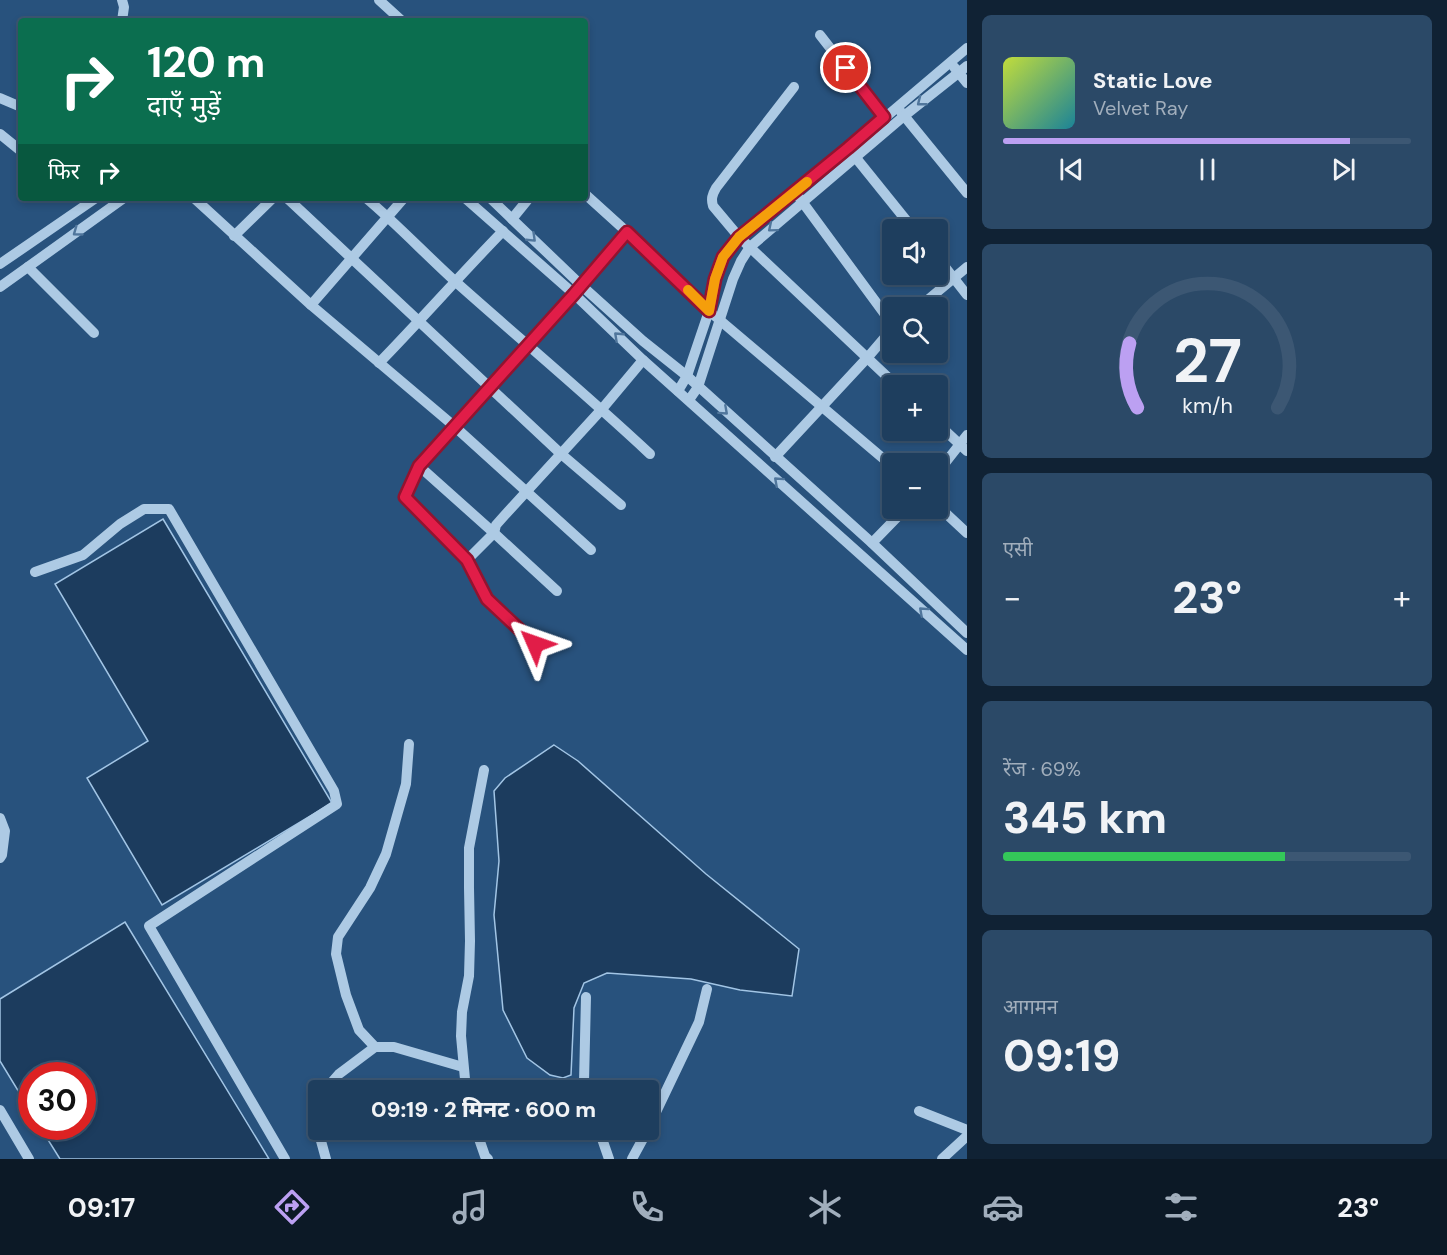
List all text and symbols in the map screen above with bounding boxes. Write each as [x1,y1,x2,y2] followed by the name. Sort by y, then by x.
[147,35,265,90] text: 120 m
[48,42,126,120] icon: right
[820,42,871,93] pin
[829,51,862,84] icon: arrive
[1093,66,1213,95] text: Static Love
[147,88,221,123] text: दाएँ मुड़ें
[917,95,928,106] one-way arrow
[1093,95,1188,121] text: Velvet Ray
[1055,153,1088,186] icon: previous
[1191,153,1224,186] icon: pause
[1327,153,1360,186] icon: next
[92,156,125,189] icon: right
[48,157,80,186] text: फिर
[882,219,948,519] map controls
[882,219,948,285] button: sound
[768,221,779,232] one-way arrow
[72,225,83,236] one-way arrow
[525,231,536,242] one-way arrow
[882,297,948,363] button: search
[1172,320,1242,401] text: 27
[615,332,625,343] one-way arrow
[882,375,948,441] button: +
[1182,392,1232,420] text: km/h
[717,404,728,415] one-way arrow
[882,453,948,519] button: −
[775,477,785,488] one-way arrow
[1003,536,1033,562] text: एसी
[1172,568,1242,627] text: 23°
[1003,576,1021,619] text: −
[1393,576,1411,619] text: +
[920,607,930,618] one-way arrow
[503,612,567,676] position arrow
[1003,756,1081,782] text: रेंज · 69%
[1003,788,1167,847] text: 345 km
[1003,994,1058,1020] text: आगमन
[1003,1026,1120,1085] text: 09:19
[18,1062,96,1140] speed limit sign: 30
[371,1095,596,1124] text: 09:19 · 2 मिनट · 600 m
[271,1186,313,1228] icon: directions
[449,1186,491,1228] icon: music
[626,1186,668,1228] icon: phone
[804,1186,846,1228] icon: climate
[982,1186,1024,1228] icon: car
[1160,1186,1202,1228] icon: filters
[68,1190,135,1225] text: 09:17
[1337,1190,1379,1225] text: 23°

